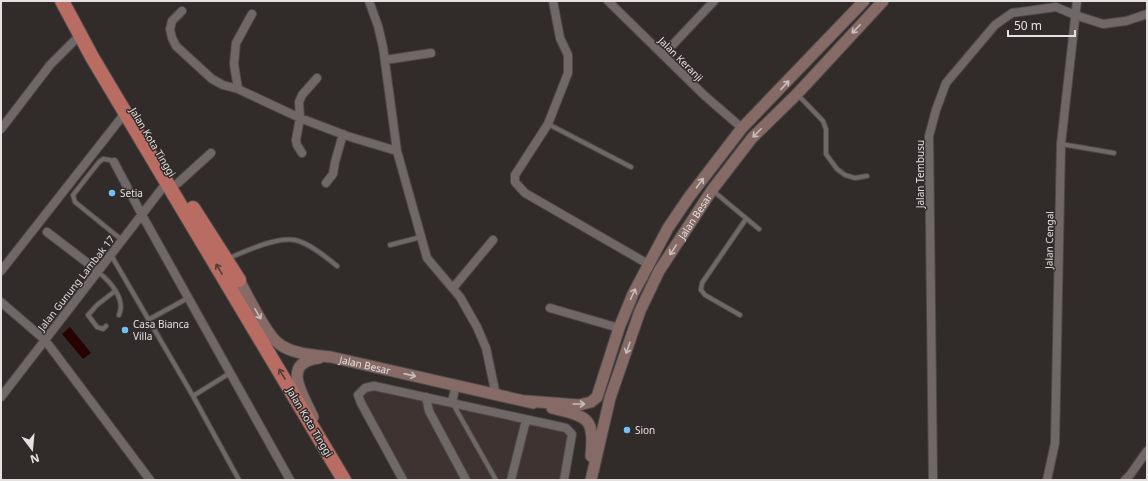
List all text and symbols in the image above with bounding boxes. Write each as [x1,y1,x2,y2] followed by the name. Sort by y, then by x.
[1008,12,1075,38] scale bar
[1014,17,1042,34] text: 50 m
[851,24,861,34] one-way arrow
[655,33,706,84] street label: Jalan Keranji
[780,80,790,90] one-way arrow
[126,104,179,179] street label: Jalan Kota Tinggi
[752,128,762,138] one-way arrow
[913,140,927,209] street label: Jalan Tembusu
[695,177,704,188] one-way arrow
[120,186,143,200] place label: Setia
[107,188,117,198] marker: Setia
[674,191,715,243] street label: Jalan Besar
[1041,211,1057,270] street label: Jalan Cengal
[34,232,118,334] street label: Jalan Gunung Lambak 17
[669,244,677,255] one-way arrow
[214,263,222,275] one-way arrow
[630,288,637,300] one-way arrow
[255,308,262,320] one-way arrow
[133,317,189,343] place label: Casa Bianca Villa
[120,325,130,335] marker: Casa Bianca Villa
[623,342,631,354] one-way arrow
[337,352,392,377] street label: Jalan Besar
[277,368,285,380] one-way arrow
[403,372,416,380] one-way arrow
[283,384,336,459] street label: Jalan Kota Tinggi
[572,400,585,408] one-way arrow
[635,423,655,437] place label: Sion
[622,425,632,435] marker: Sion
[12,429,52,469] north arrow
[29,451,41,468] text: N

